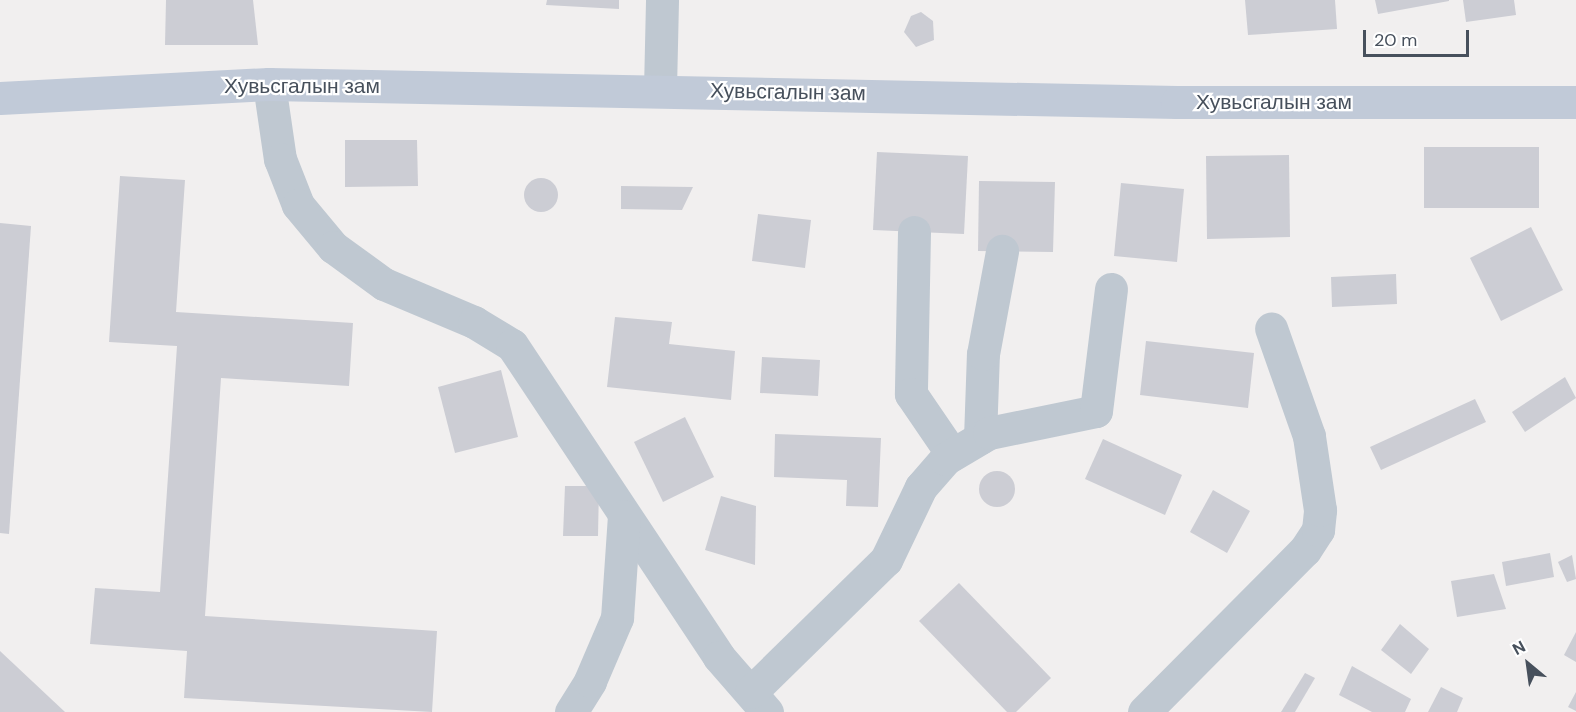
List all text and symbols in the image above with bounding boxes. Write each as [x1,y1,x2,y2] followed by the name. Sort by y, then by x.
[1366,18,1472,56] scale bar
[1374,28,1417,52] text: 20 m
[224,73,380,99] street label: Хувьсгалын зам
[710,78,866,106] street label: Хувьсгалын зам
[1196,89,1352,115] street label: Хувьсгалын зам
[1498,634,1558,694] north arrow
[1509,636,1529,660] text: N

